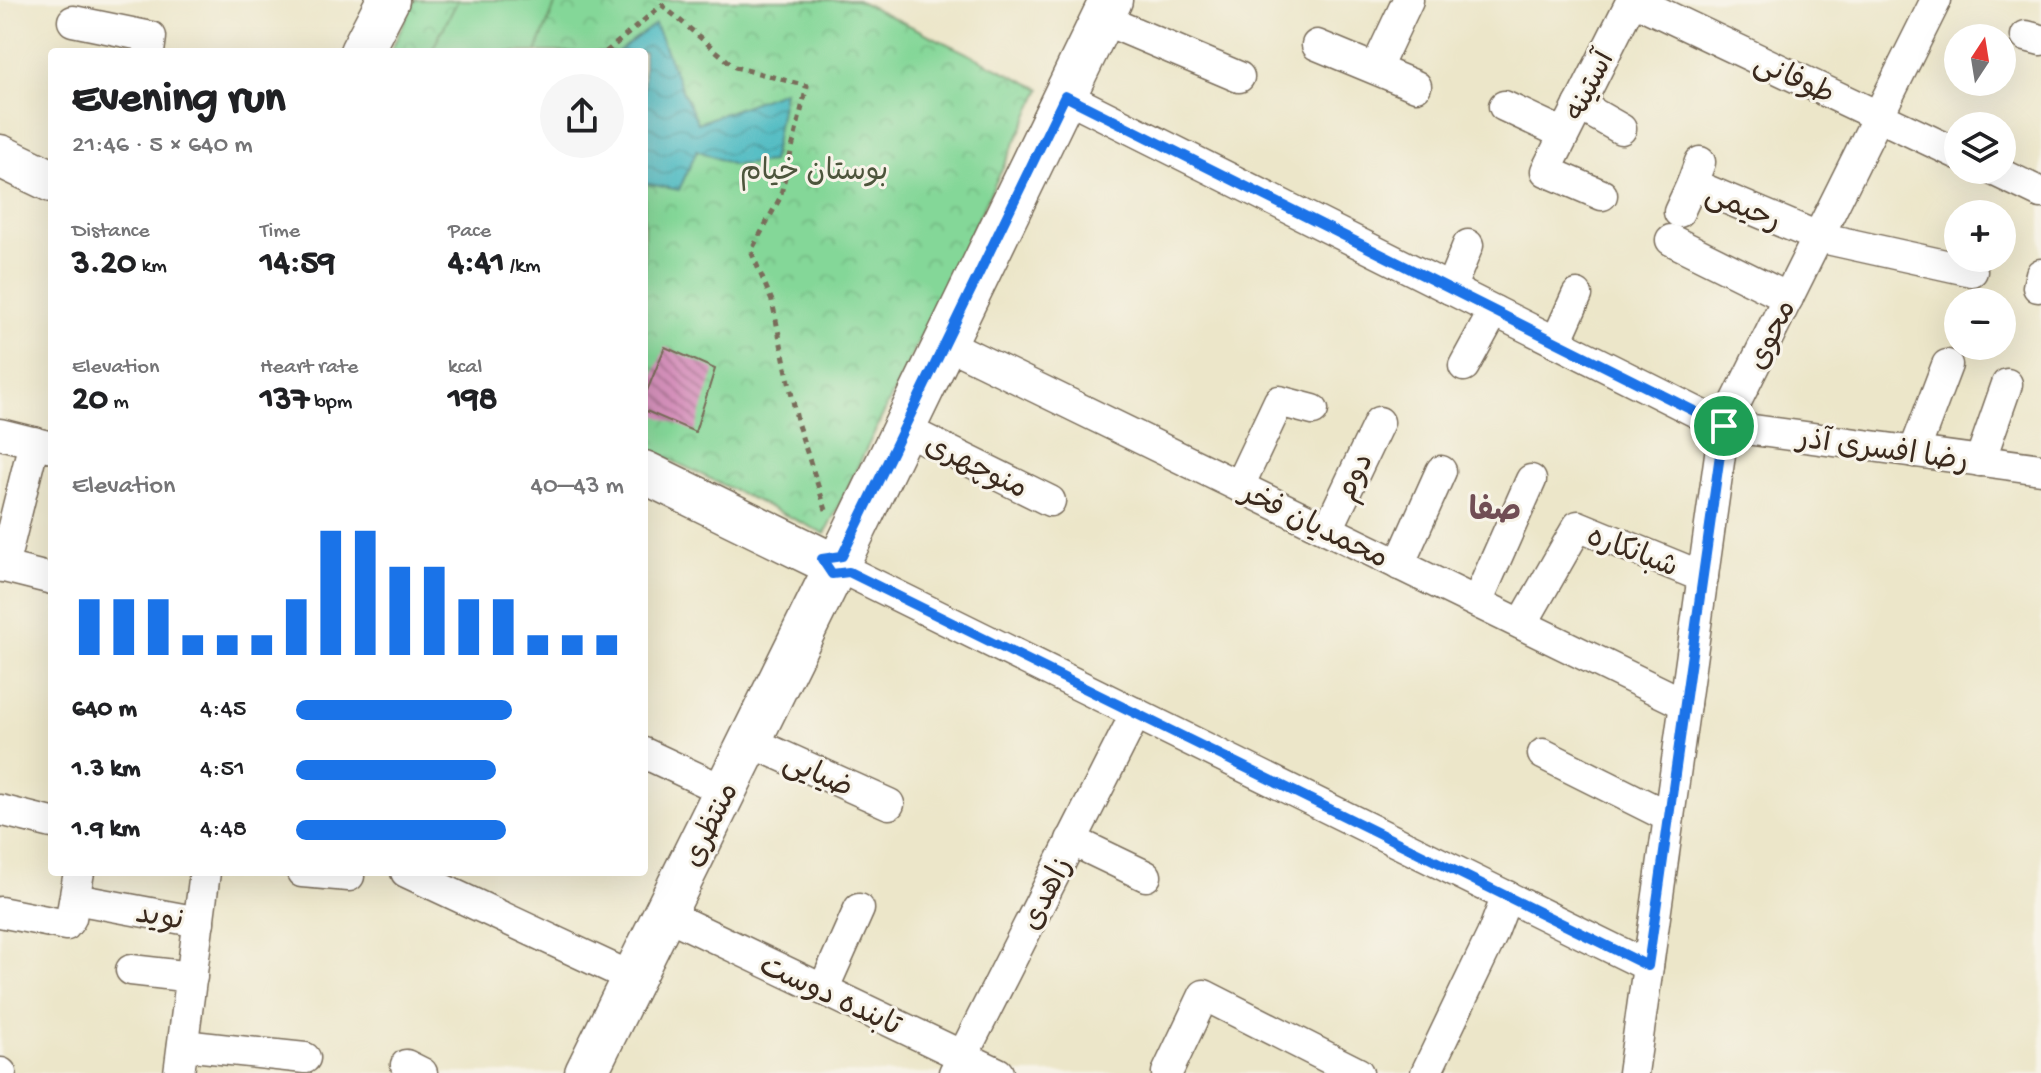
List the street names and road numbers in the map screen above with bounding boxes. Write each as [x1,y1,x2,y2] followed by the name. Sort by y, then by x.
[1558,44,1625,128] street label: آستینه
[1747,47,1839,115] street label: طوفانی
[1699,179,1785,242] street label: رحیمی
[1742,295,1806,377] street label: محوی
[1792,421,1970,482] street label: رضا افسری آذر
[918,429,1032,509] street label: منوچهری
[1331,448,1384,508] street label: دوم
[1231,476,1393,579] street label: محمدیان فخر
[1581,521,1682,588] street label: شبانکاره
[777,746,857,808] street label: ضیایی
[678,778,748,874] street label: منتظری
[1016,853,1082,937] street label: زاهدی
[133,898,186,941] street label: نوید
[753,950,906,1046] street label: تابنده دوست

